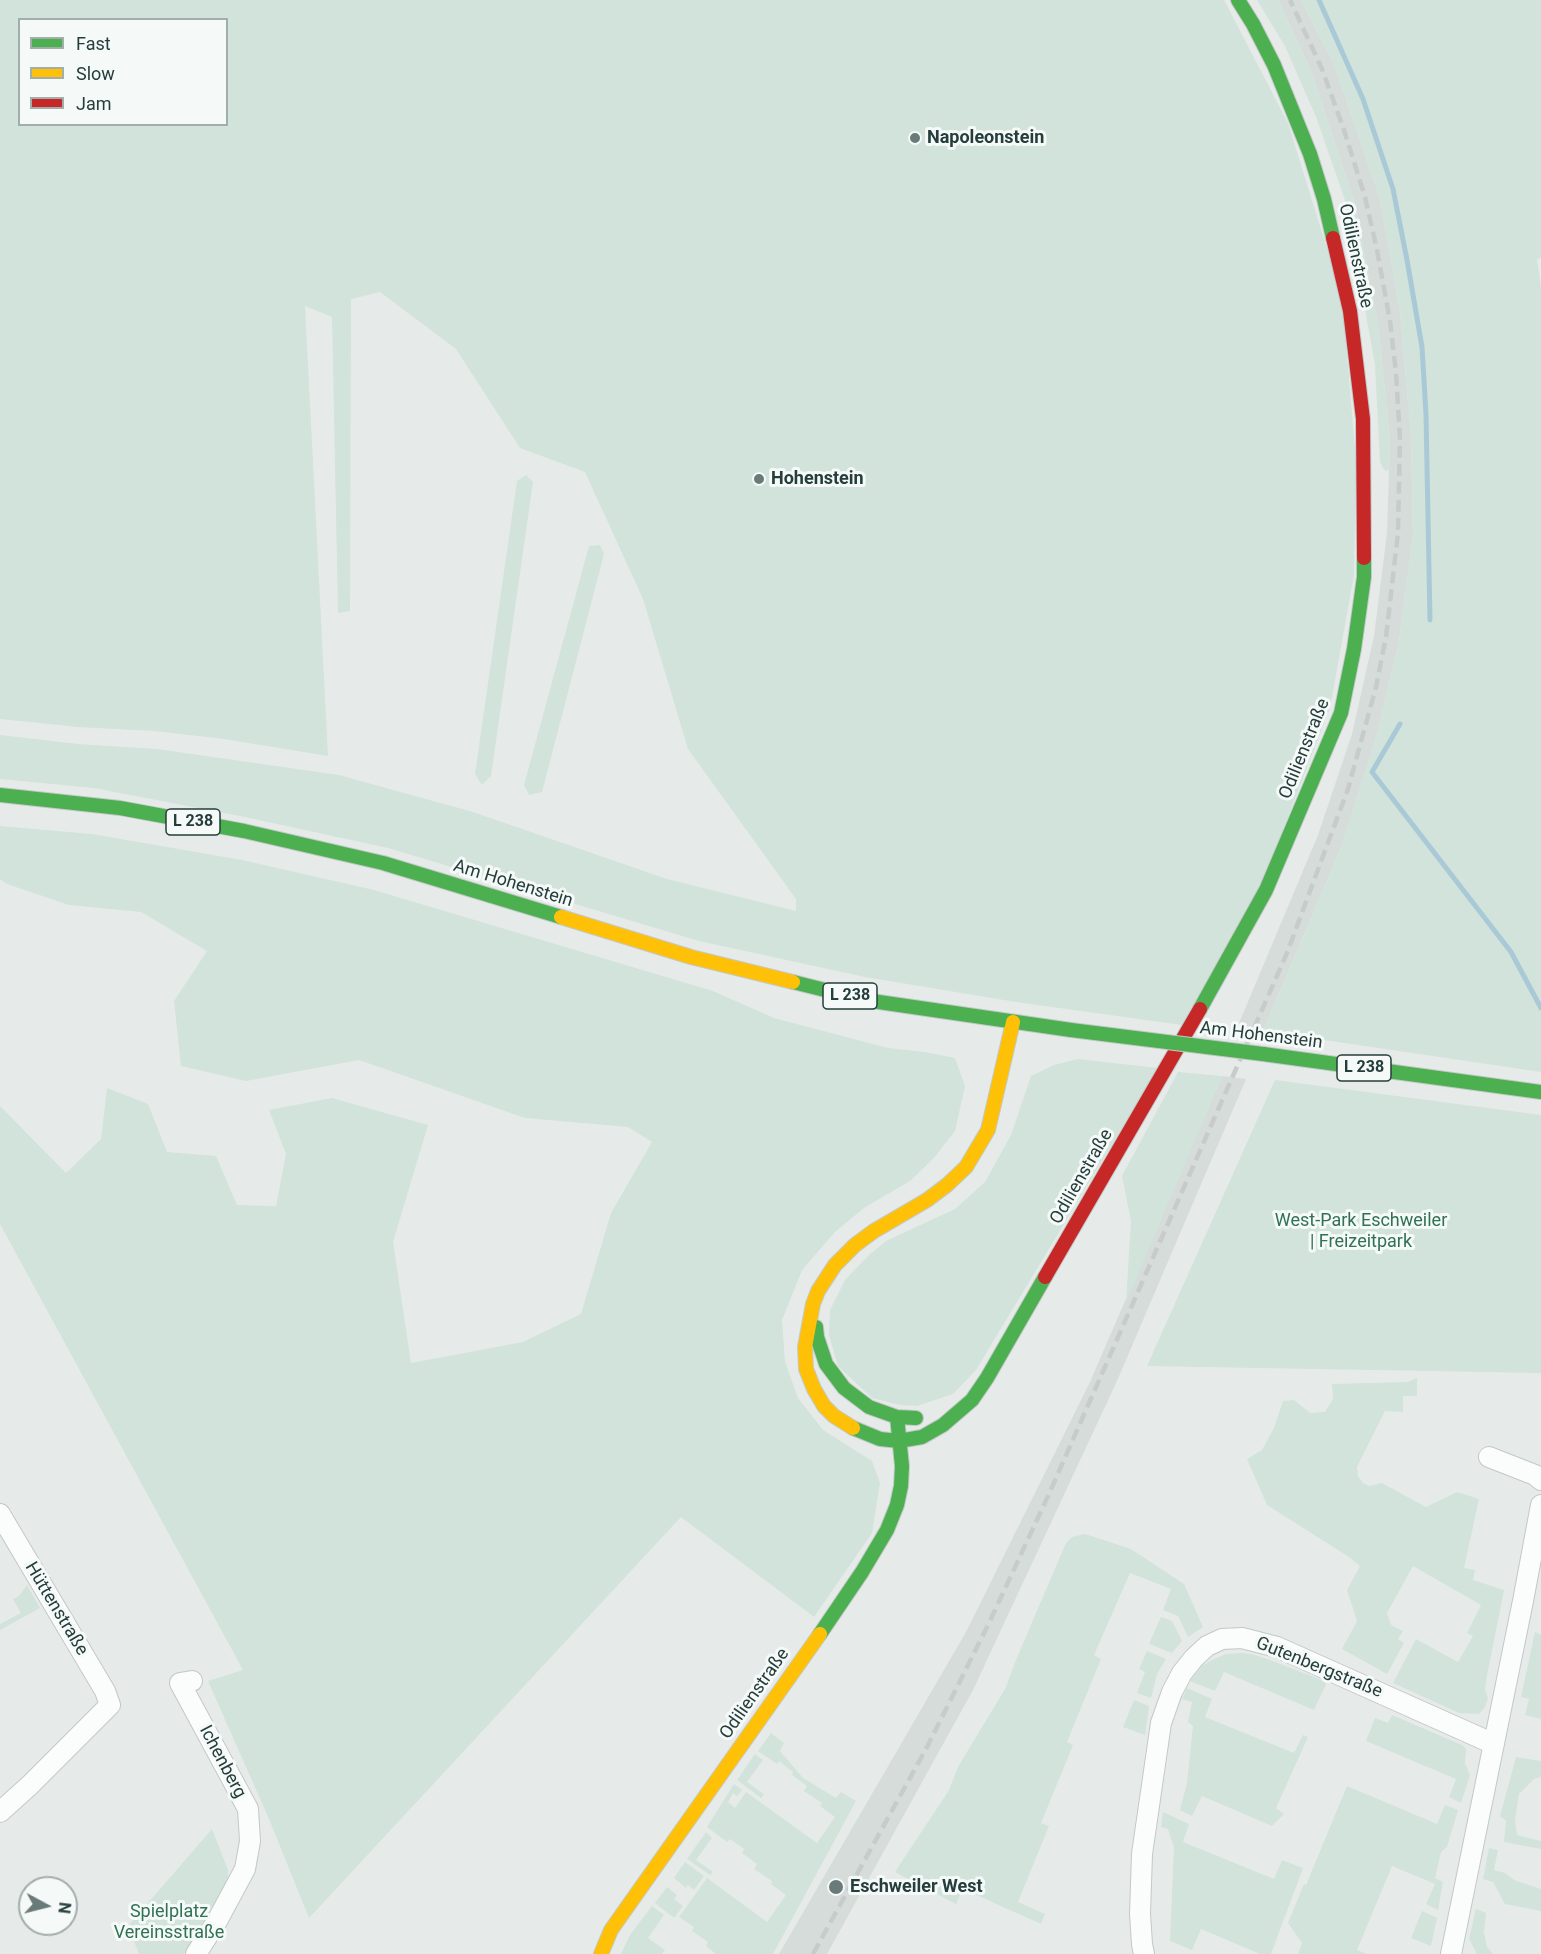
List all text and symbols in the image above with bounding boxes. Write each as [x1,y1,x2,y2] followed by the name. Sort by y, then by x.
[18,18,228,126] legend
[76,33,111,54] text: Fast
[76,63,115,84] text: Slow
[76,93,112,114] text: Jam
[927,127,1044,149] place label: Napoleonstein
[908,131,922,145] marker: Napoleonstein
[1333,202,1377,310] street label: Odilienstraße
[771,468,864,490] place label: Hohenstein
[752,472,766,486] marker: Hohenstein
[1275,696,1335,802] street label: Odilienstraße
[166,809,220,835] road number: L 238
[451,856,575,912] street label: Am Hohenstein
[823,983,877,1009] road number: L 238
[1198,1018,1324,1054] street label: Am Hohenstein
[1337,1055,1391,1081] road number: L 238
[1046,1126,1118,1228] street label: Odilienstraße
[1275,1210,1447,1252] park label: West-Park Eschweiler | Freizeitpark
[20,1558,92,1660] street label: Hüttenstraße
[1253,1633,1385,1703] street label: Gutenbergstraße
[716,1644,794,1744] street label: Odilienstraße
[194,1722,250,1802] street label: Ichenberg
[18,1876,78,1936] north arrow
[850,1876,983,1898] place label: Eschweiler West
[827,1878,845,1896] marker: Eschweiler West
[54,1901,74,1915] text: N
[114,1901,224,1944] park label: Spielplatz Vereinsstraße

